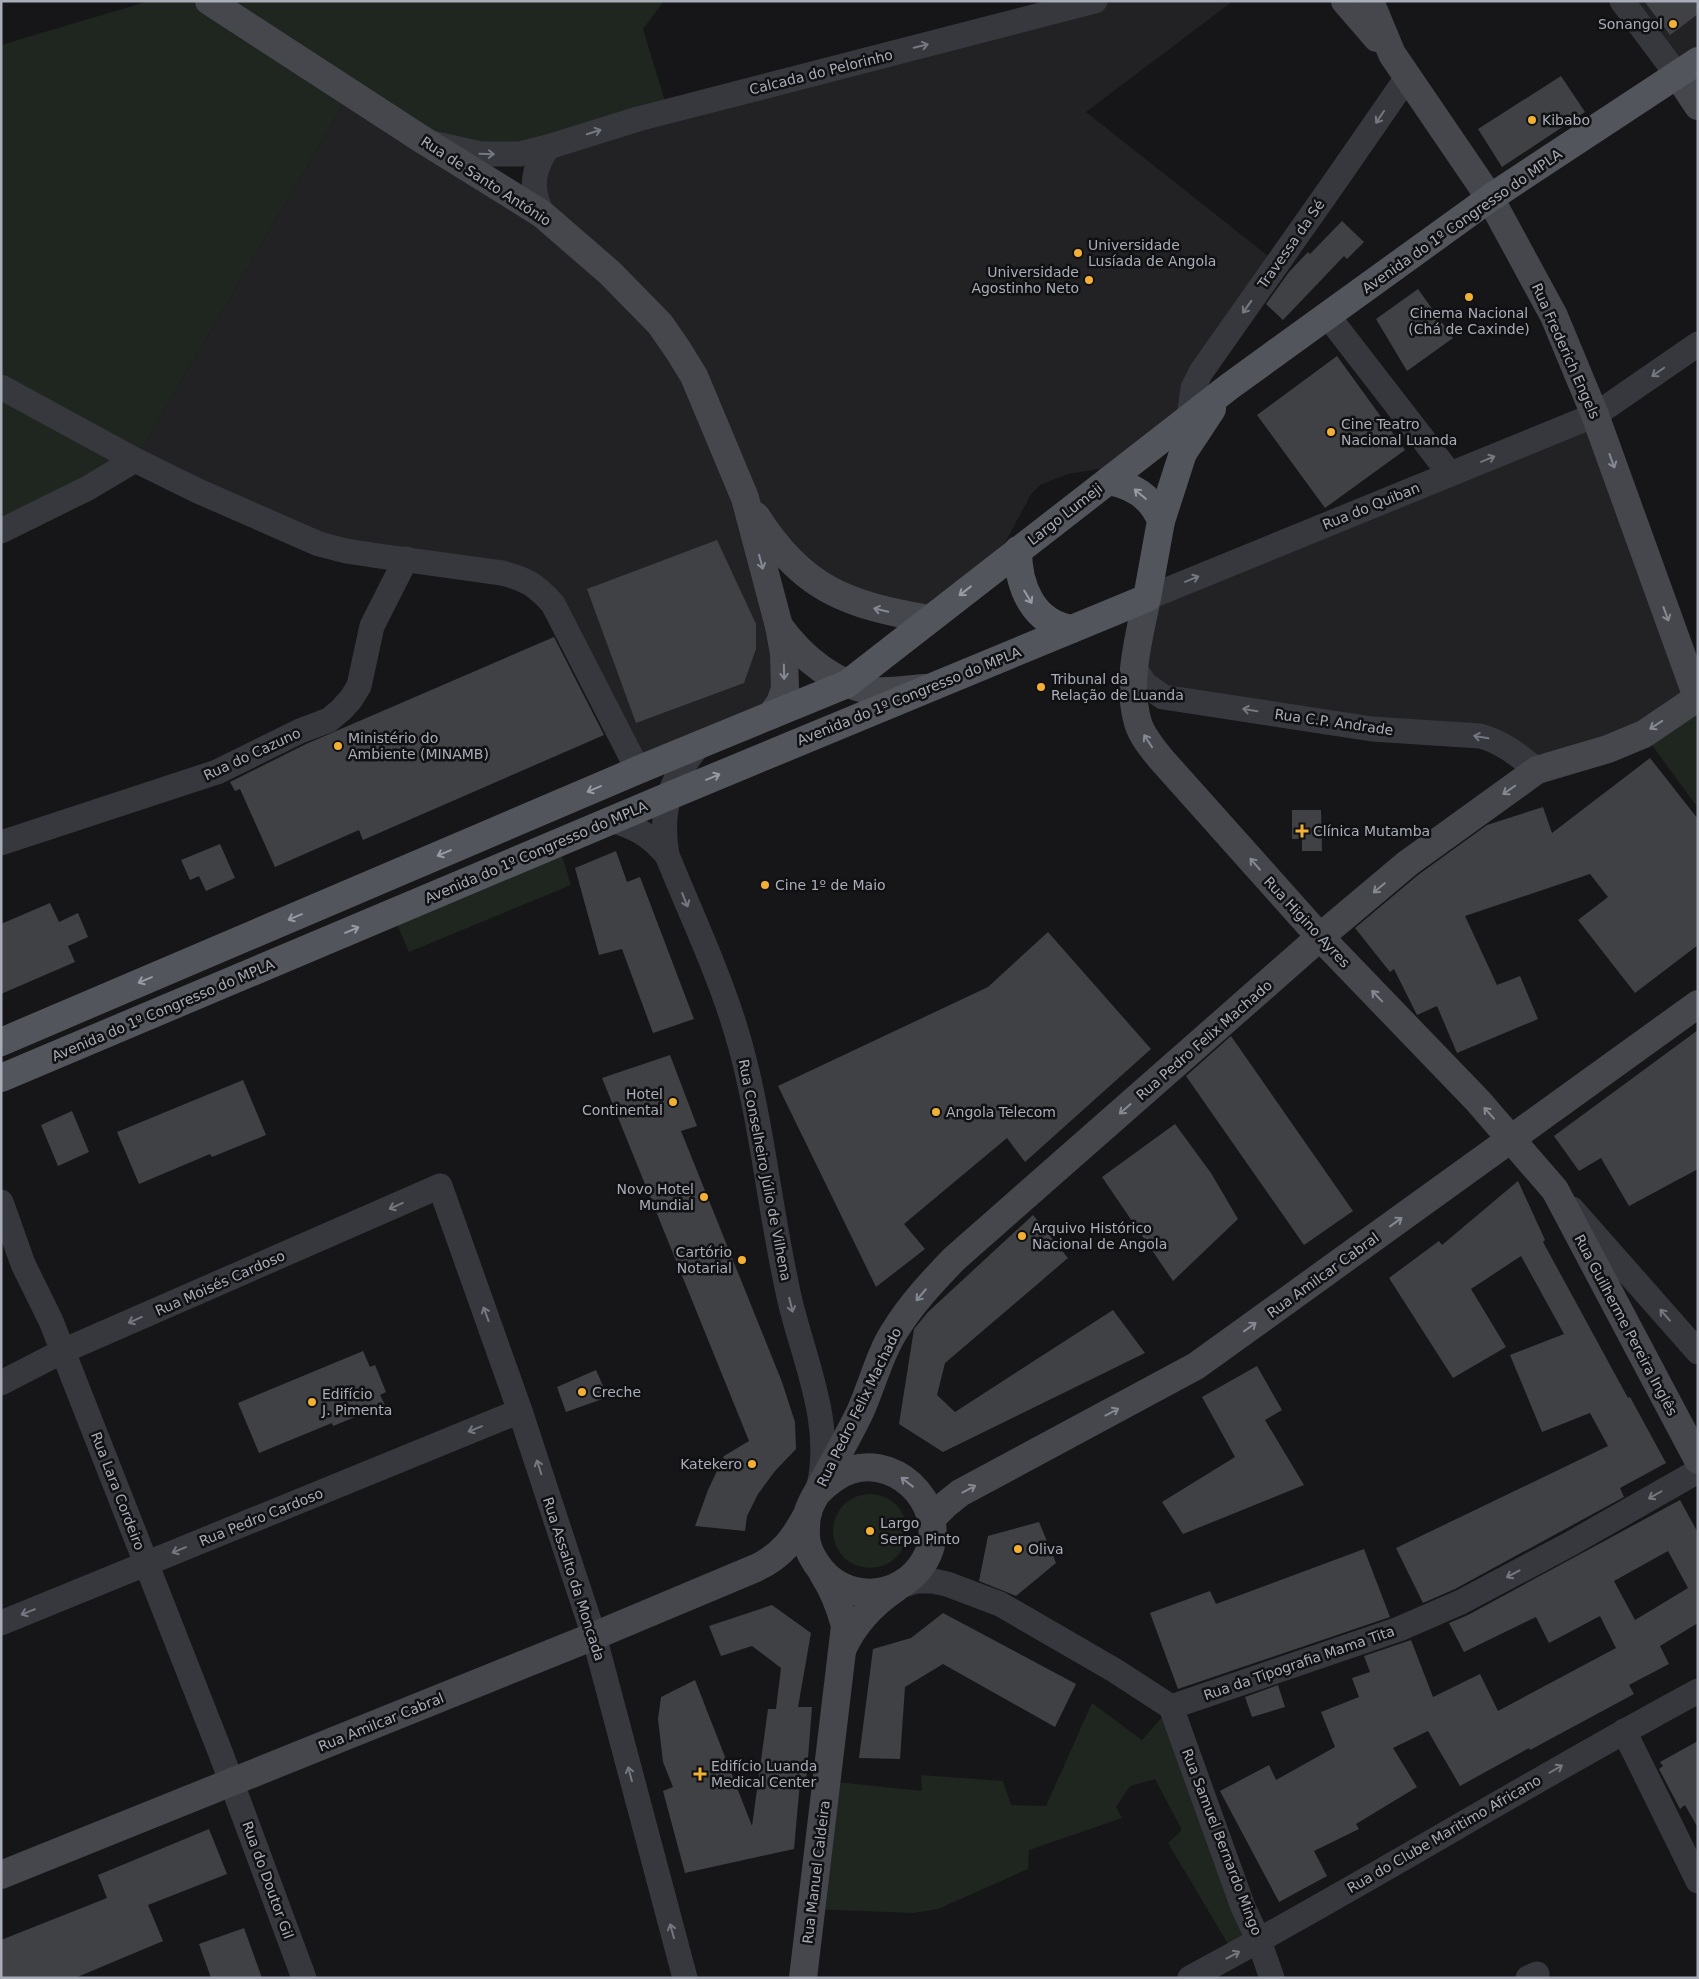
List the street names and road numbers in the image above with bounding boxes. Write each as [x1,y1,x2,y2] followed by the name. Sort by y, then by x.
[748,46,894,98] street label: Calcada do Pelorinho
[418,133,554,229] street label: Rua de Santo António
[1359,145,1565,296] street label: Avenida do 1º Congresso do MPLA
[1254,197,1328,292] street label: Travessa da Sé
[1529,281,1603,421] street label: Rua Frederich Engels
[1320,479,1422,533] street label: Rua do Quiban
[1025,480,1105,548] street label: Largo Lumeji
[795,643,1024,748] street label: Avenida do 1º Congresso do MPLA
[1274,706,1394,738] street label: Rua C.P. Andrade
[201,725,303,783] street label: Rua do Cazuno
[422,798,650,906] street label: Avenida do 1º Congresso do MPLA
[1261,873,1353,971] street label: Rua Higino Ayres
[49,956,277,1064] street label: Avenida do 1º Congresso do MPLA
[1133,977,1275,1103] street label: Rua Pedro Felix Machado
[736,1058,794,1282] street label: Rua Conselheiro Júlio de Vilhena
[1264,1229,1382,1321] street label: Rua Amilcar Cabral
[1571,1232,1681,1418] street label: Rua Guilherme Pereira Inglês
[153,1247,287,1319] street label: Rua Moisés Cardoso
[814,1325,904,1489] street label: Rua Pedro Felix Machado
[88,1430,148,1552] street label: Rua Lara Cordeiro
[197,1485,325,1549] street label: Rua Pedro Cardoso
[540,1495,608,1663] street label: Rua Assalto da Moncada
[1201,1623,1397,1703] street label: Rua da Tipografia Mama Tita
[316,1689,446,1755] street label: Rua Amilcar Cabral
[1179,1746,1265,1938] street label: Rua Samuel Bernardo Mingo
[1344,1772,1544,1896] street label: Rua do Clube Maritimo Africano
[799,1799,833,1945] street label: Rua Manuel Caldeira
[239,1819,297,1941] street label: Rua do Doutor Gil

